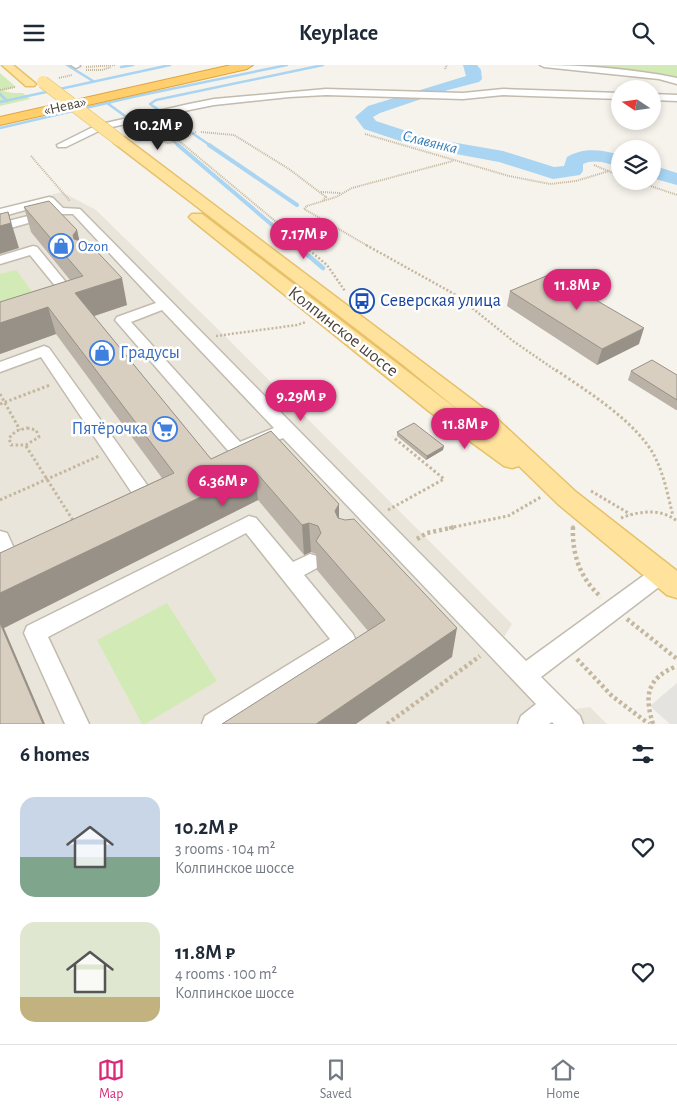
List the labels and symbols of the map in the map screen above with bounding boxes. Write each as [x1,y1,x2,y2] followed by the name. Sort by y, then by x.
[611,80,661,130] north arrow
[42,94,88,118] street label: «Нева»
[112,109,204,151] pin: 10.2M ₽
[401,127,459,157] water label: Славянка
[258,217,350,260] pin: 7.17M ₽
[48,233,74,259] shop icon: Ozon
[78,239,108,254] place label: Ozon
[531,269,623,311] pin: 11.8M ₽
[285,284,401,380] street label: Колпинское шоссе
[349,288,375,314] bus stop icon: Северская улица
[380,292,501,310] place label: Северская улица
[89,340,115,366] shop icon: Градусы
[120,344,180,362] place label: Градусы
[255,379,347,422] pin: 9.29M ₽
[419,407,511,450] pin: 11.8M ₽
[152,416,178,442] supermarket icon: Пятёрочка
[71,420,148,438] place label: Пятёрочка
[177,465,269,507] pin: 6.36M ₽

